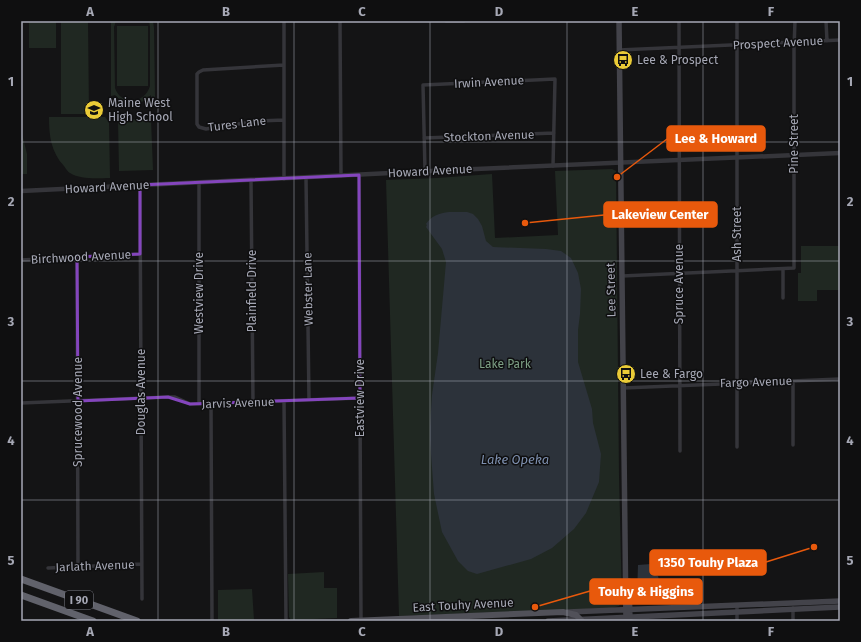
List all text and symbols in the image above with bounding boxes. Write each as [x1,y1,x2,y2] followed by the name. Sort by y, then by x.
[85,4,94,19] text: A
[222,4,230,19] text: B
[358,4,366,19] text: C
[495,4,504,19] text: D
[632,4,639,19] text: E
[768,4,775,19] text: F
[733,34,823,52] street label: Prospect Avenue
[612,49,634,71] bus stop icon: Lee & Prospect
[637,53,719,67] place label: Lee & Prospect
[454,73,524,91] street label: Irwin Avenue
[8,74,14,89] text: 1
[847,74,853,89] text: 1
[108,96,173,124] place label: Maine West High School
[83,99,105,121] school or university icon: Maine West High School
[207,114,267,134] street label: Tures Lane
[787,114,801,174] street label: Pine Street
[667,126,765,151] callout: Lee & Howard
[443,127,535,145] street label: Stockton Avenue
[675,131,757,146] text: Lee & Howard
[387,162,473,180] street label: Howard Avenue
[64,178,150,196] street label: Howard Avenue
[8,194,15,209] text: 2
[847,194,854,209] text: 2
[604,202,717,227] callout: Lakeview Center
[730,206,744,262] street label: Ash Street
[611,207,709,222] text: Lakeview Center
[672,244,686,324] street label: Spruce Avenue
[30,247,132,267] street label: Birchwood Avenue
[245,250,259,332] street label: Plainfield Drive
[192,252,206,334] street label: Westview Drive
[300,252,316,326] street label: Webster Lane
[604,262,618,317] street label: Lee Street
[7,314,15,329] text: 3
[846,314,854,329] text: 3
[134,349,148,435] street label: Douglas Avenue
[71,357,85,467] street label: Sprucewood Avenue
[479,357,532,371] park label: Lake Park
[353,359,367,437] street label: Eastview Drive
[615,363,637,385] bus stop icon: Lee & Fargo
[640,367,703,381] place label: Lee & Fargo
[720,374,792,390] street label: Fargo Avenue
[201,395,275,411] street label: Jarvis Avenue
[7,433,15,448] text: 4
[846,433,854,448] text: 4
[481,452,549,467] water label: Lake Opeka
[650,550,766,575] callout: 1350 Touhy Plaza
[8,553,15,568] text: 5
[847,553,854,568] text: 5
[658,555,758,570] text: 1350 Touhy Plaza
[55,558,135,574] street label: Jarlath Avenue
[590,579,702,604] callout: Touhy & Higgins
[598,584,695,599] text: Touhy & Higgins
[65,591,93,609] road number: I 90
[412,595,514,615] street label: East Touhy Avenue
[85,624,94,639] text: A
[222,624,230,639] text: B
[358,624,366,639] text: C
[495,624,504,639] text: D
[632,624,639,639] text: E
[768,624,775,639] text: F

